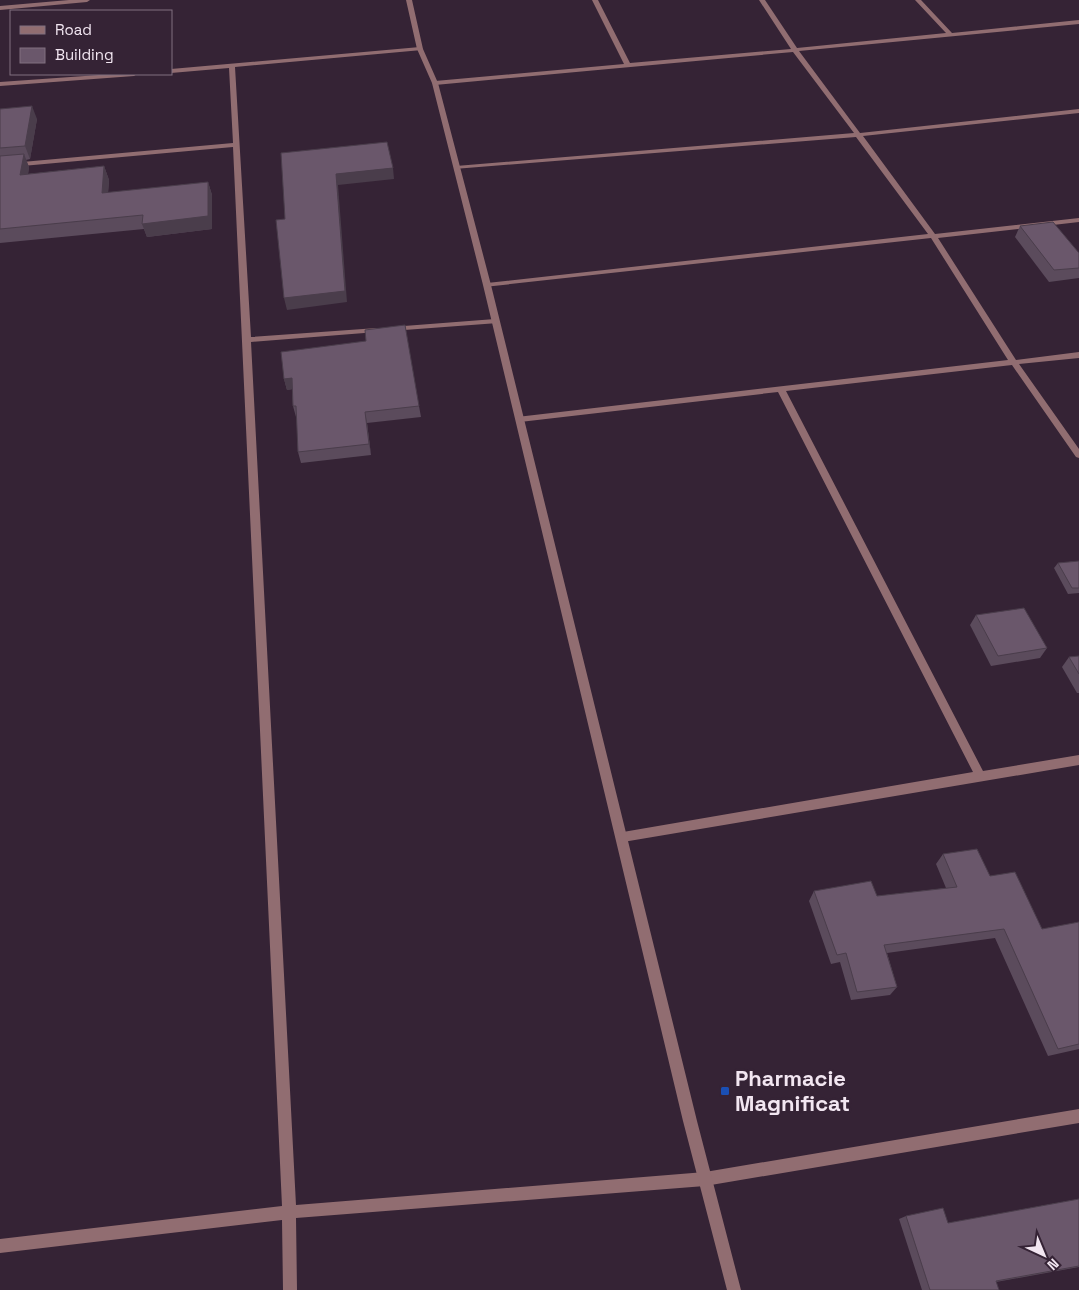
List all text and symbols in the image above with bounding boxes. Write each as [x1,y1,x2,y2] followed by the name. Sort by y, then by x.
[10,10,172,75] legend
[55,20,92,39] text: Road
[55,45,114,64] text: Building
[735,1064,850,1117] place label: Pharmacie Magnificat
[719,1085,731,1097] marker: Pharmacie Magnificat
[1019,1230,1069,1280] north arrow
[1043,1255,1063,1274] text: N

